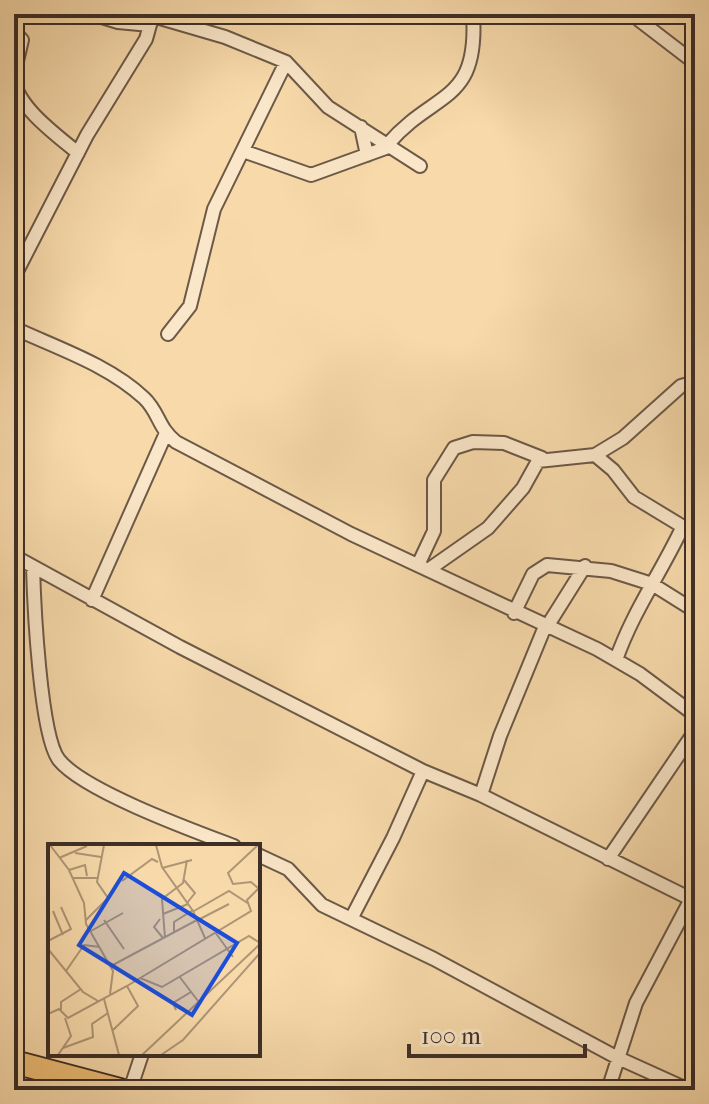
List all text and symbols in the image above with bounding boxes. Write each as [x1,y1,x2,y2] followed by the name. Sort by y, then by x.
[48,844,260,1056] inset map
[409,1008,585,1058] scale bar
[421,1022,481,1050] text: 100 m

